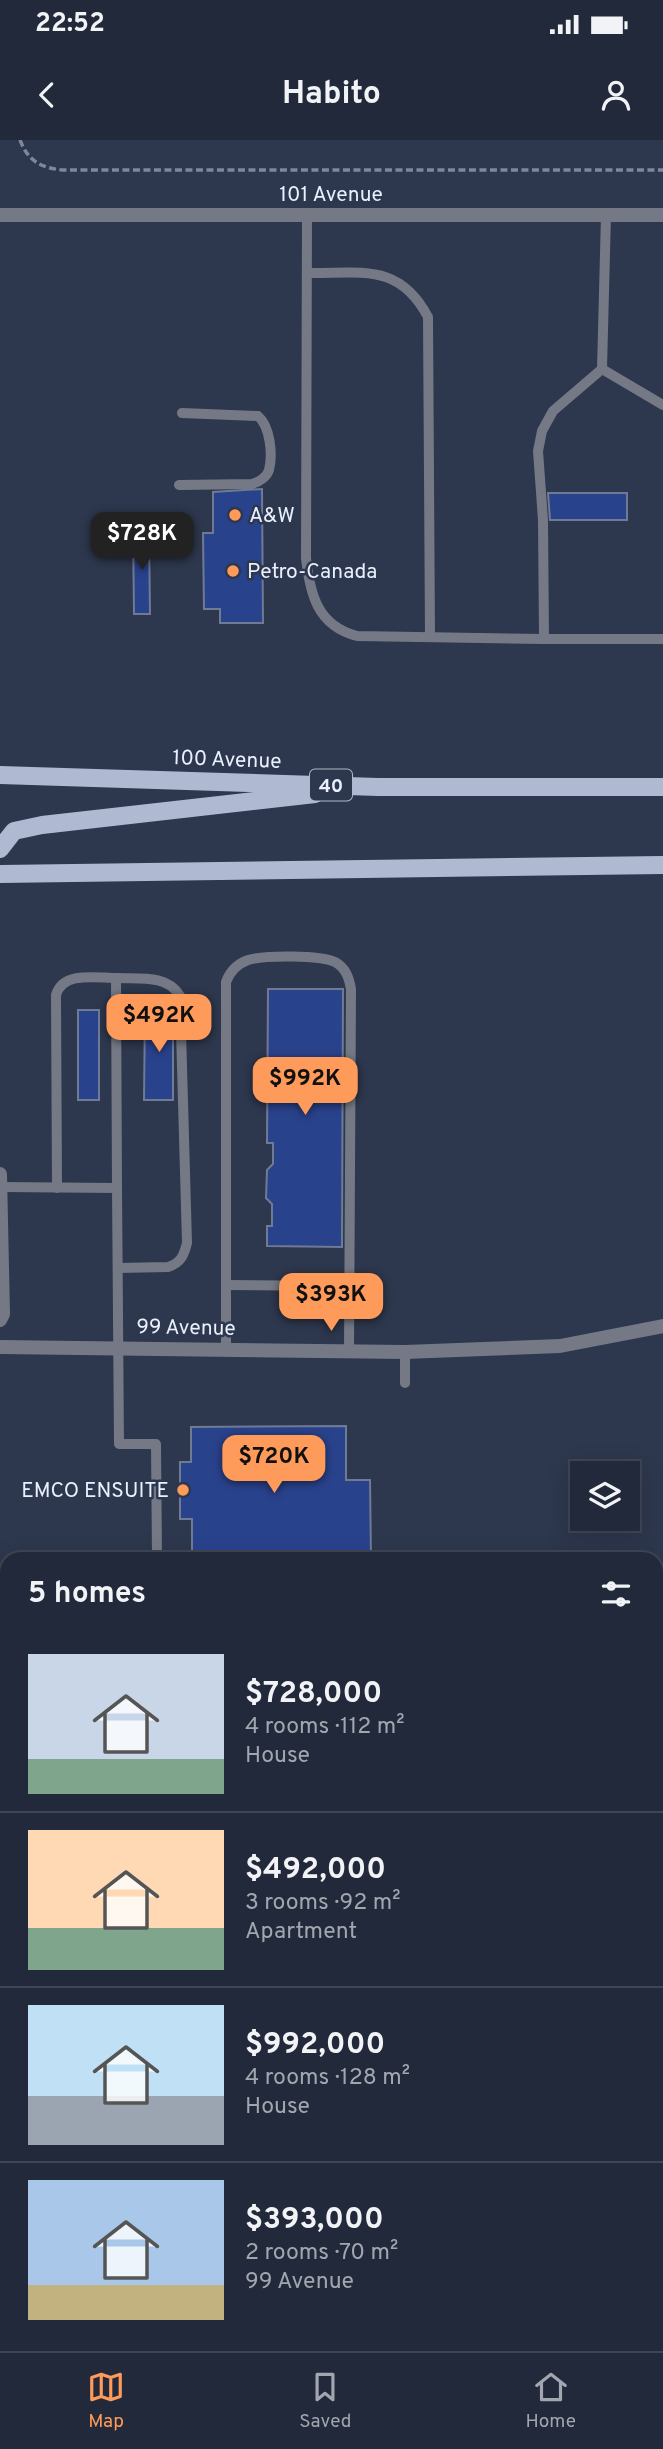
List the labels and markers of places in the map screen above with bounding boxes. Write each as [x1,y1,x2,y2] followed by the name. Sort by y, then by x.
[249,503,295,530] place label: A&W
[227,507,243,523] marker: A&W
[93,512,191,572] pin: $728K
[247,559,377,586] place label: Petro-Canada
[225,563,241,579] marker: Petro-Canada
[110,995,208,1054] pin: $492K
[256,1058,354,1117] pin: $992K
[282,1274,380,1333] pin: $393K
[225,1436,323,1495] pin: $720K
[21,1478,169,1505] place label: EMCO ENSUITE
[175,1482,191,1498] marker: EMCO ENSUITE

